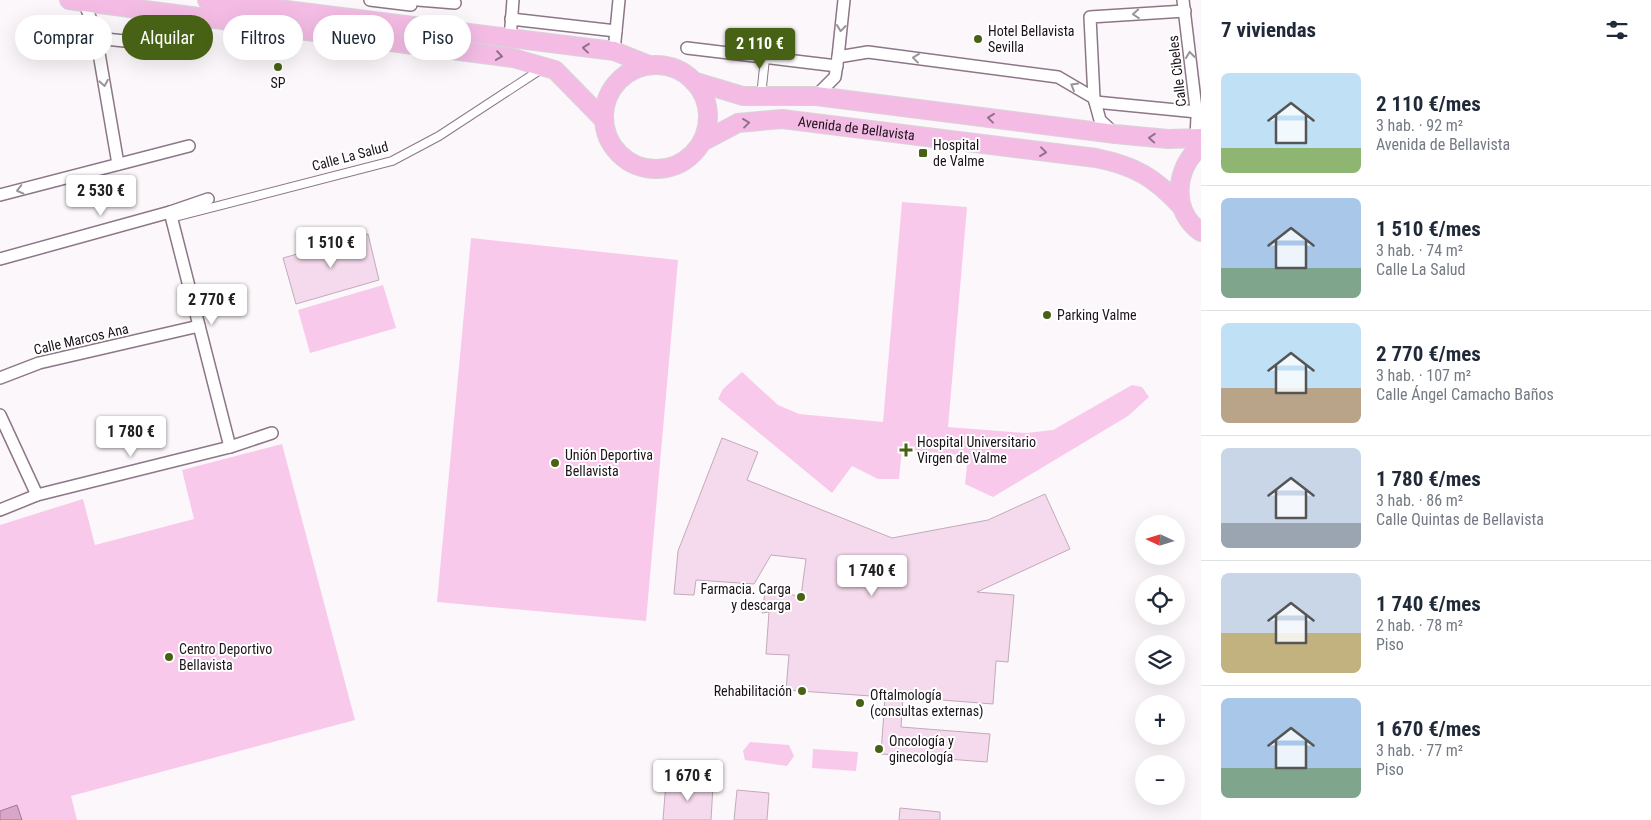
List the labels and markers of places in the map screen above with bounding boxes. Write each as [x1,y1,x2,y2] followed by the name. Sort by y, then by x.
[988,23,1075,55] place label: Hotel Bellavista Sevilla
[714,28,806,70] pin: 2 110 €
[972,33,984,45] marker: Hotel Bellavista Sevilla
[272,61,284,73] marker: SP
[270,75,286,91] place label: SP
[933,137,985,169] place label: Hospital de Valme
[917,147,929,159] marker: Hospital de Valme
[55,174,147,217] pin: 2 530 €
[285,226,377,269] pin: 1 510 €
[166,284,258,326] pin: 2 770 €
[1057,307,1137,323] place label: Parking Valme
[1041,309,1053,321] marker: Parking Valme
[85,416,177,458] pin: 1 780 €
[917,434,1036,466] place label: Hospital Universitario Virgen de Valme
[899,443,913,457] marker: Hospital Universitario Virgen de Valme
[565,447,653,479] place label: Unión Deportiva Bellavista
[549,457,561,469] marker: Unión Deportiva Bellavista
[826,554,918,597] pin: 1 740 €
[701,581,791,613] place label: Farmacia. Carga y descarga
[795,591,807,603] marker: Farmacia. Carga y descarga
[179,641,272,673] place label: Centro Deportivo Bellavista
[163,651,175,663] marker: Centro Deportivo Bellavista
[714,683,792,699] place label: Rehabilitación
[796,685,808,697] marker: Rehabilitación
[870,687,984,720] place label: Oftalmología (consultas externas)
[854,697,866,709] marker: Oftalmología (consultas externas)
[889,733,954,765] place label: Oncología y ginecología
[873,743,885,755] marker: Oncología y ginecología
[642,760,734,802] pin: 1 670 €

